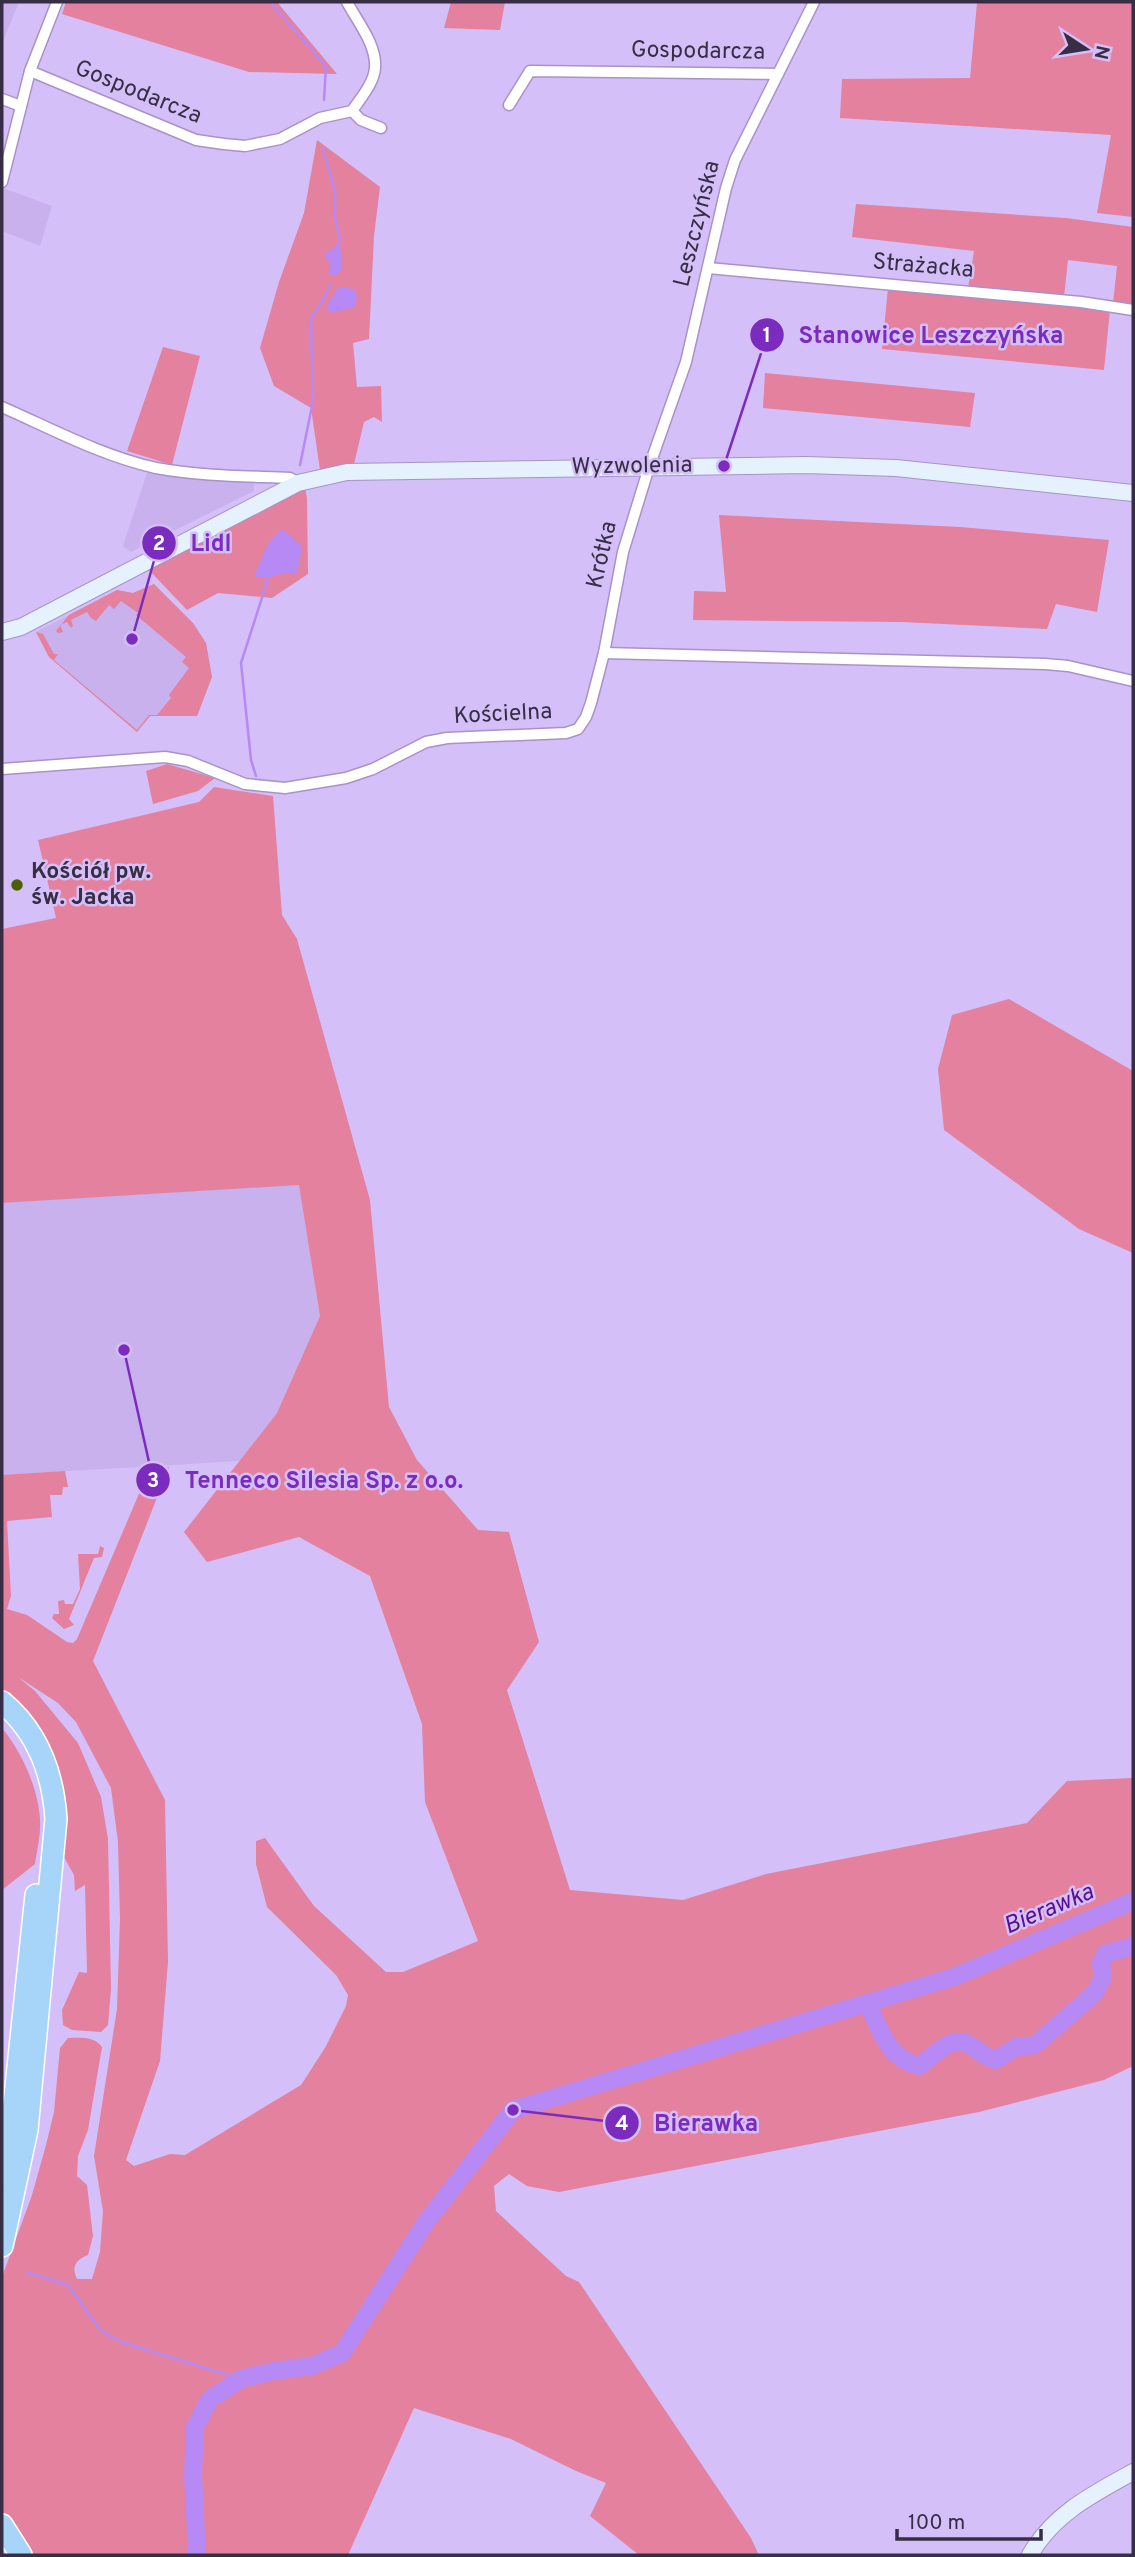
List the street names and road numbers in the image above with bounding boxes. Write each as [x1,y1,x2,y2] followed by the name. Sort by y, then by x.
[631,36,765,68] street label: Gospodarcza
[70,54,206,132] street label: Gospodarcza
[668,158,728,290] street label: Leszczyńska
[871,248,975,286] street label: Strażacka
[571,451,693,483] street label: Wyzwolenia
[581,518,625,592] street label: Krótka
[453,698,553,732] street label: Kościelna

